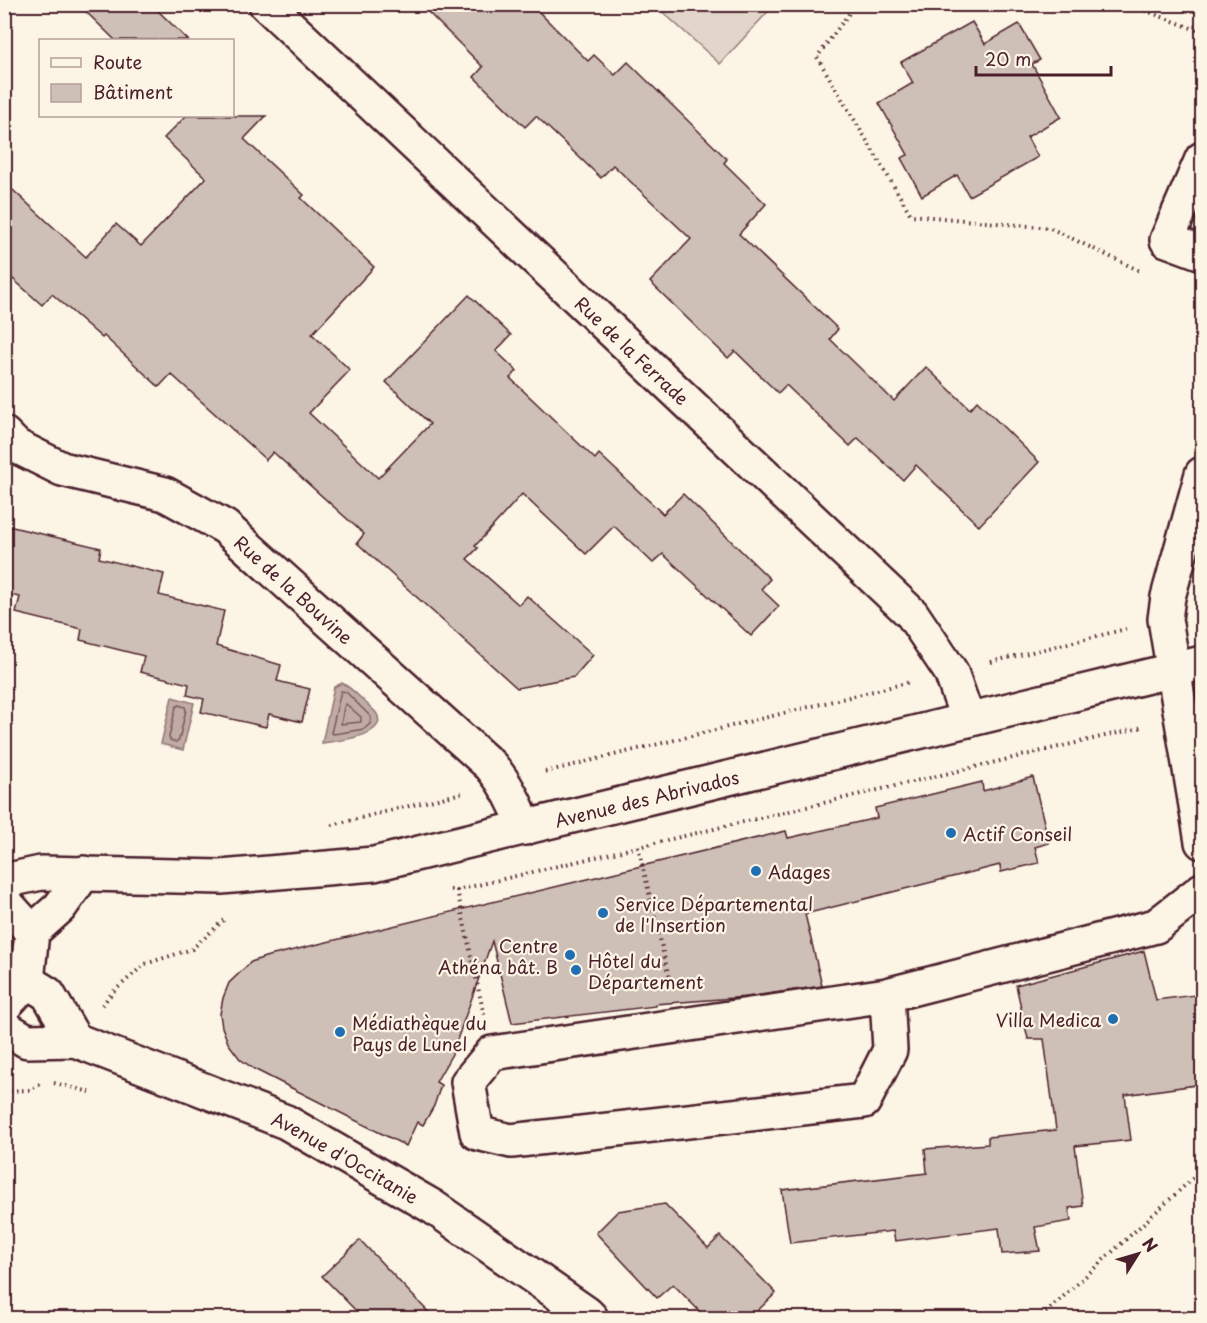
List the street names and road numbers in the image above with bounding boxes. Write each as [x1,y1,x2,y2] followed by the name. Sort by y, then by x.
[570,290,695,411] street label: Rue de la Ferrade
[229,528,360,650] street label: Rue de la Bouvine
[552,762,742,833] street label: Avenue des Abrivados
[268,1104,424,1210] street label: Avenue d'Occitanie

